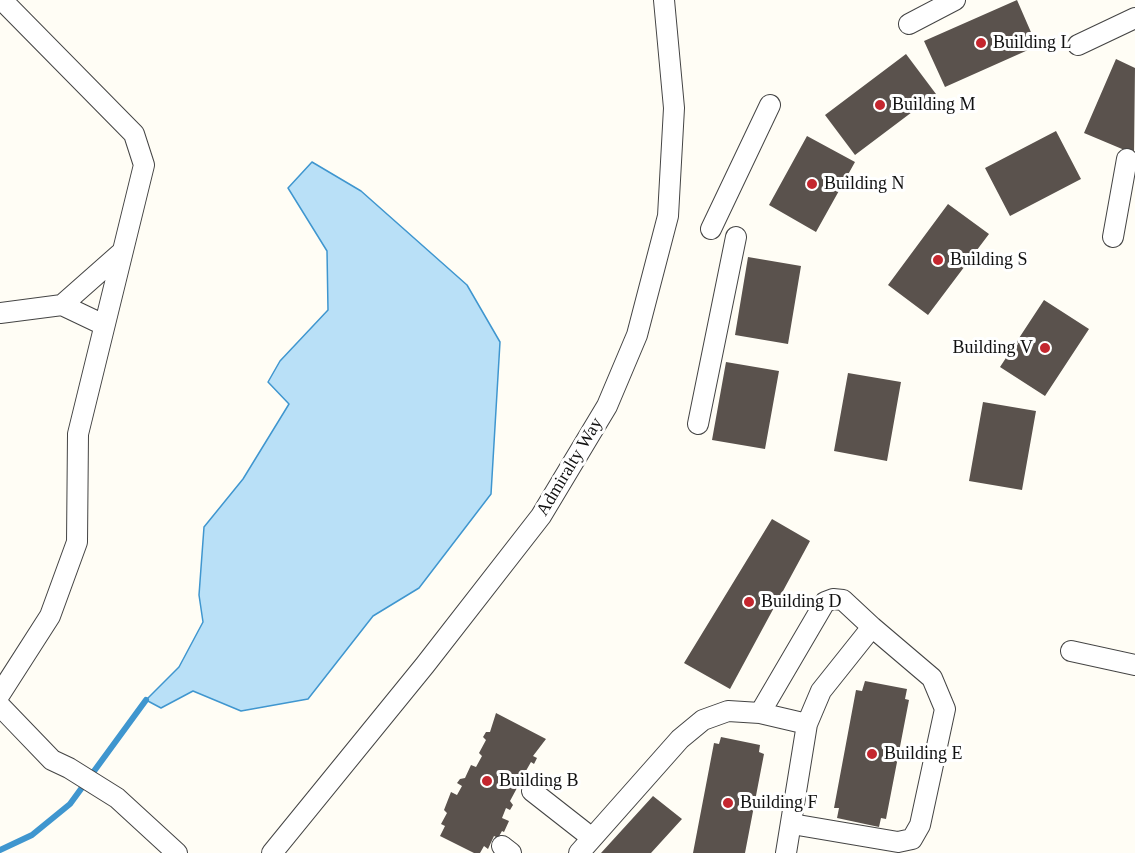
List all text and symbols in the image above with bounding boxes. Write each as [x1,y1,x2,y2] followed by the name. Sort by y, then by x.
[993,32,1072,54] place label: Building L
[974,36,988,50] marker: Building L
[892,94,976,116] place label: Building M
[873,98,887,112] marker: Building M
[824,173,905,195] place label: Building N
[805,177,819,191] marker: Building N
[950,249,1028,271] place label: Building S
[931,253,945,267] marker: Building S
[952,337,1033,359] place label: Building V
[1038,341,1052,355] marker: Building V
[532,414,608,520] street label: Admiralty Way
[761,591,842,613] place label: Building D
[742,595,756,609] marker: Building D
[884,743,963,765] place label: Building E
[865,747,879,761] marker: Building E
[499,770,579,792] place label: Building B
[480,774,494,788] marker: Building B
[740,792,818,814] place label: Building F
[721,796,735,810] marker: Building F

